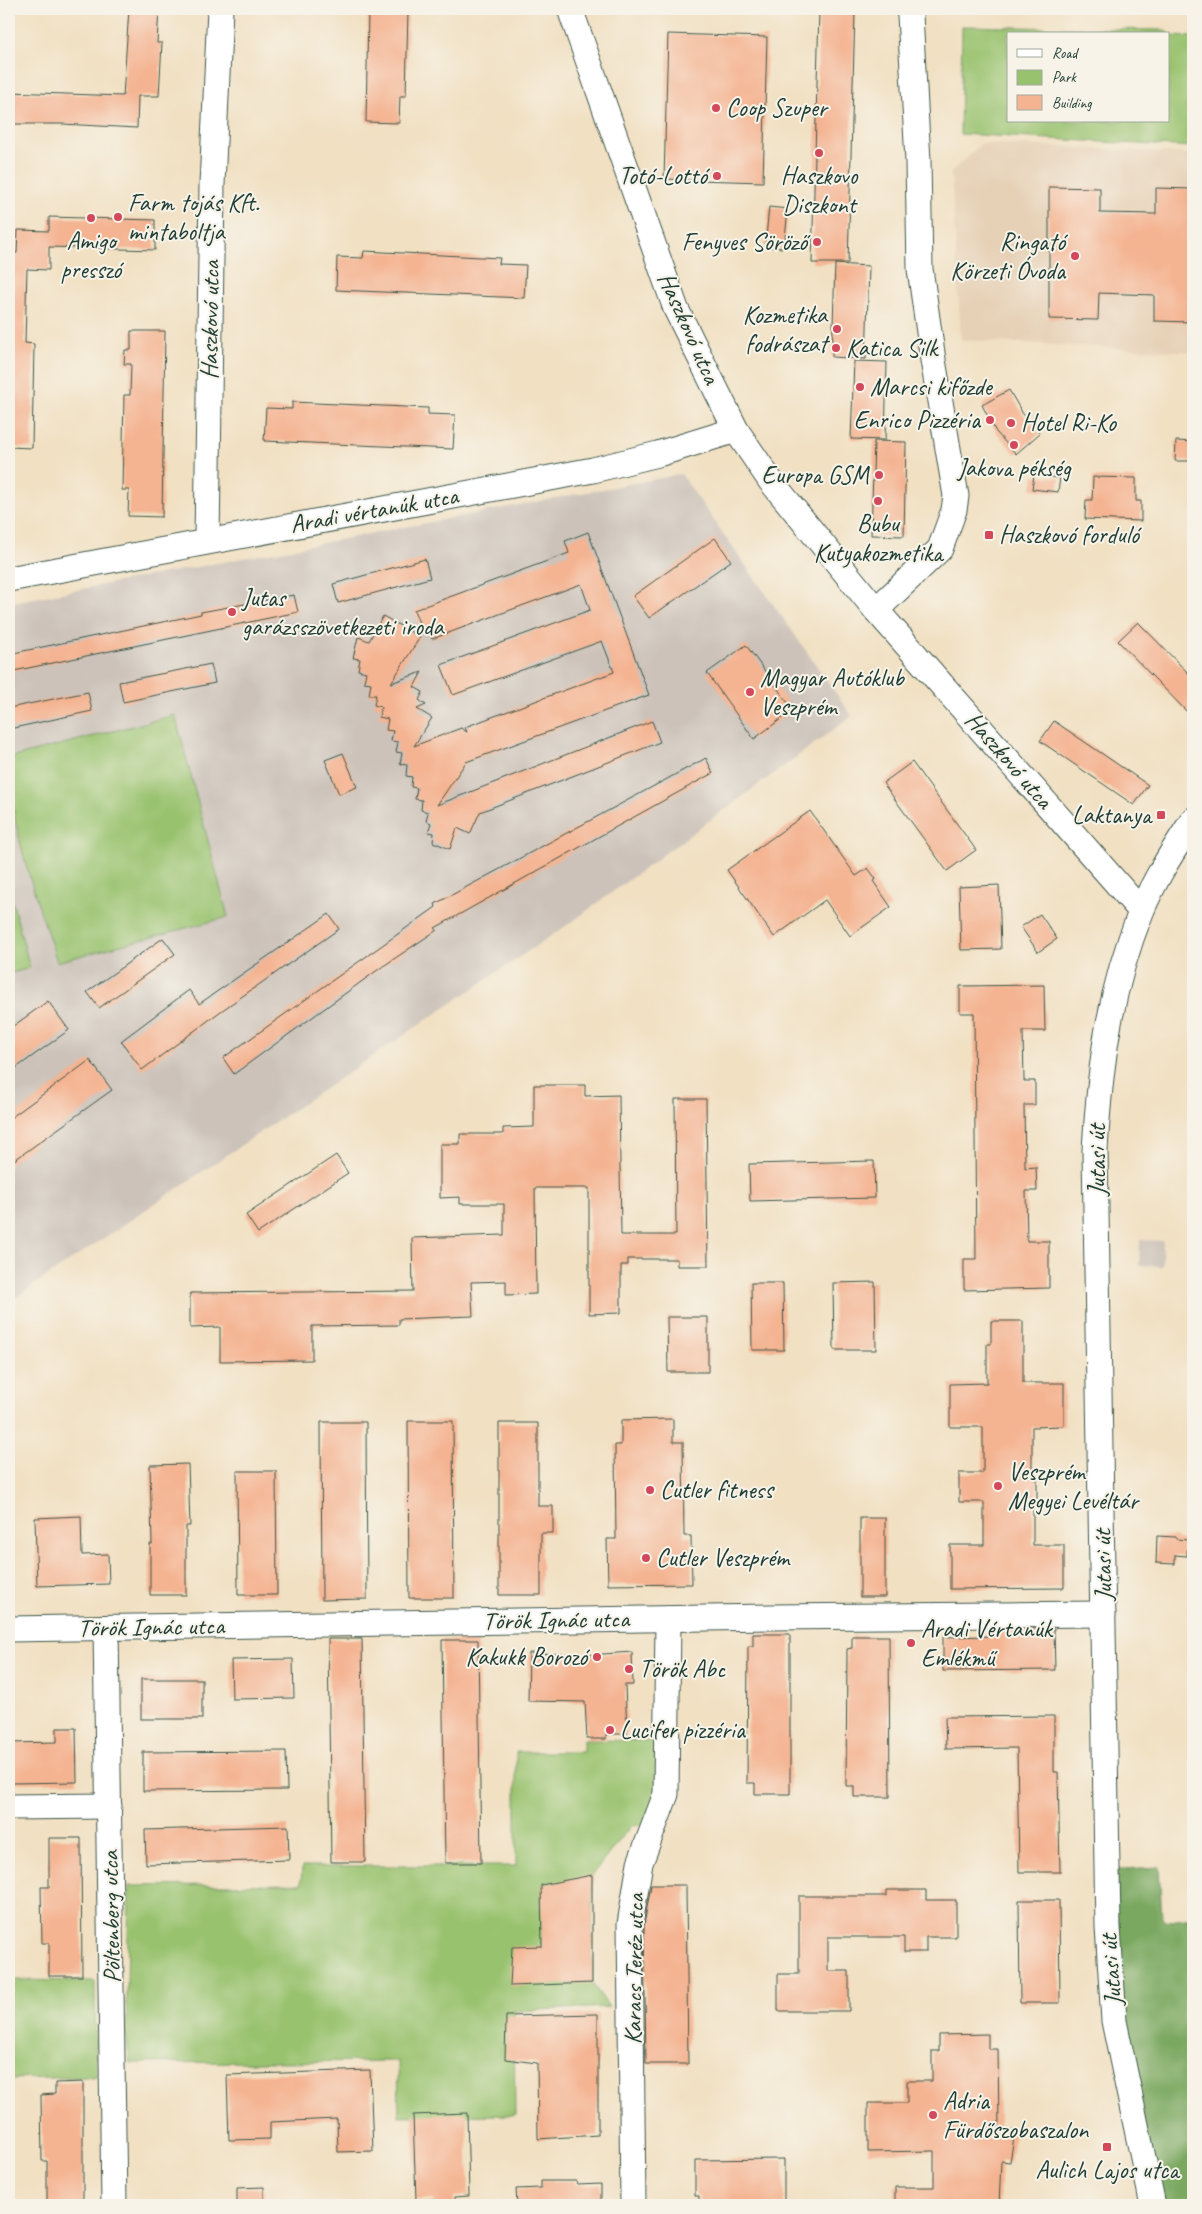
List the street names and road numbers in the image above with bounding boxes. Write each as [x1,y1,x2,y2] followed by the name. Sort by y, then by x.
[193,258,227,380] street label: Haszkovó utca
[650,267,729,391] street label: Haszkovó utca
[288,479,462,541] street label: Aradi vértanúk utca
[958,705,1061,817] street label: Haszkovó utca
[1081,1122,1113,1197] street label: Jutasi út
[1086,1526,1120,1602] street label: Jutasi út
[483,1603,631,1637] street label: Török Ignác utca
[78,1610,226,1644] street label: Török Ignác utca
[94,1848,128,1983] street label: Pöltenberg utca
[617,1891,651,2045] street label: Karacs Teréz utca
[1092,1931,1130,2008] street label: Jutasi út

